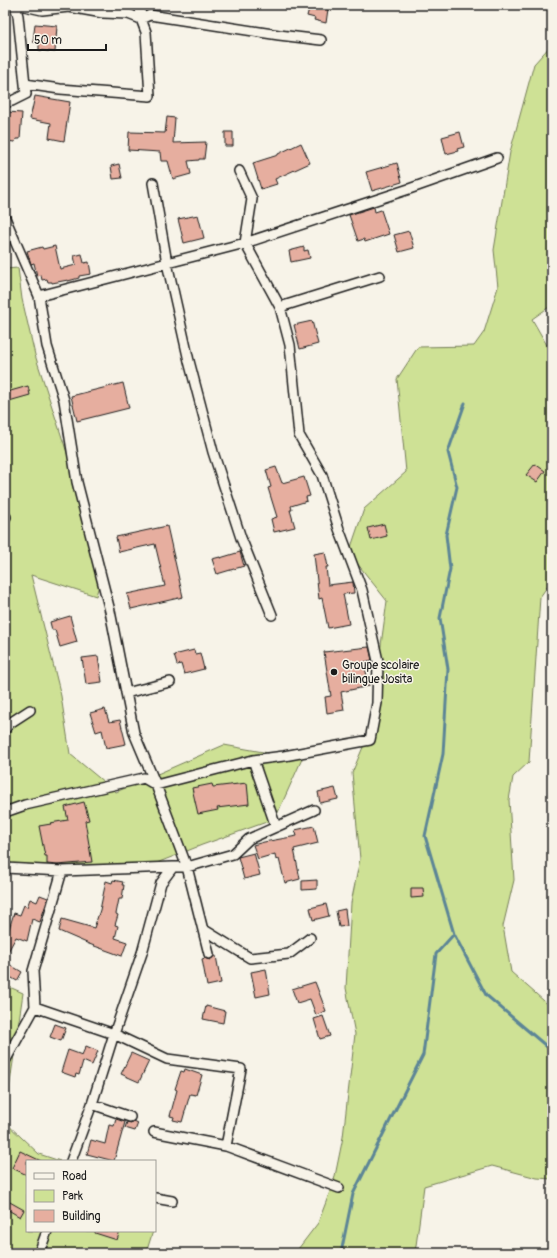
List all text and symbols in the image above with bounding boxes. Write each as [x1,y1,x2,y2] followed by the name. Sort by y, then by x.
[28,26,106,52] scale bar
[34,33,62,48] text: 50 m
[342,658,419,687] place label: Groupe scolaire bilingue Josita
[329,667,339,677] marker: Groupe scolaire bilingue Josita
[26,1160,156,1232] legend
[62,1169,87,1184] text: Road
[62,1189,83,1204] text: Park
[62,1209,101,1224] text: Building

